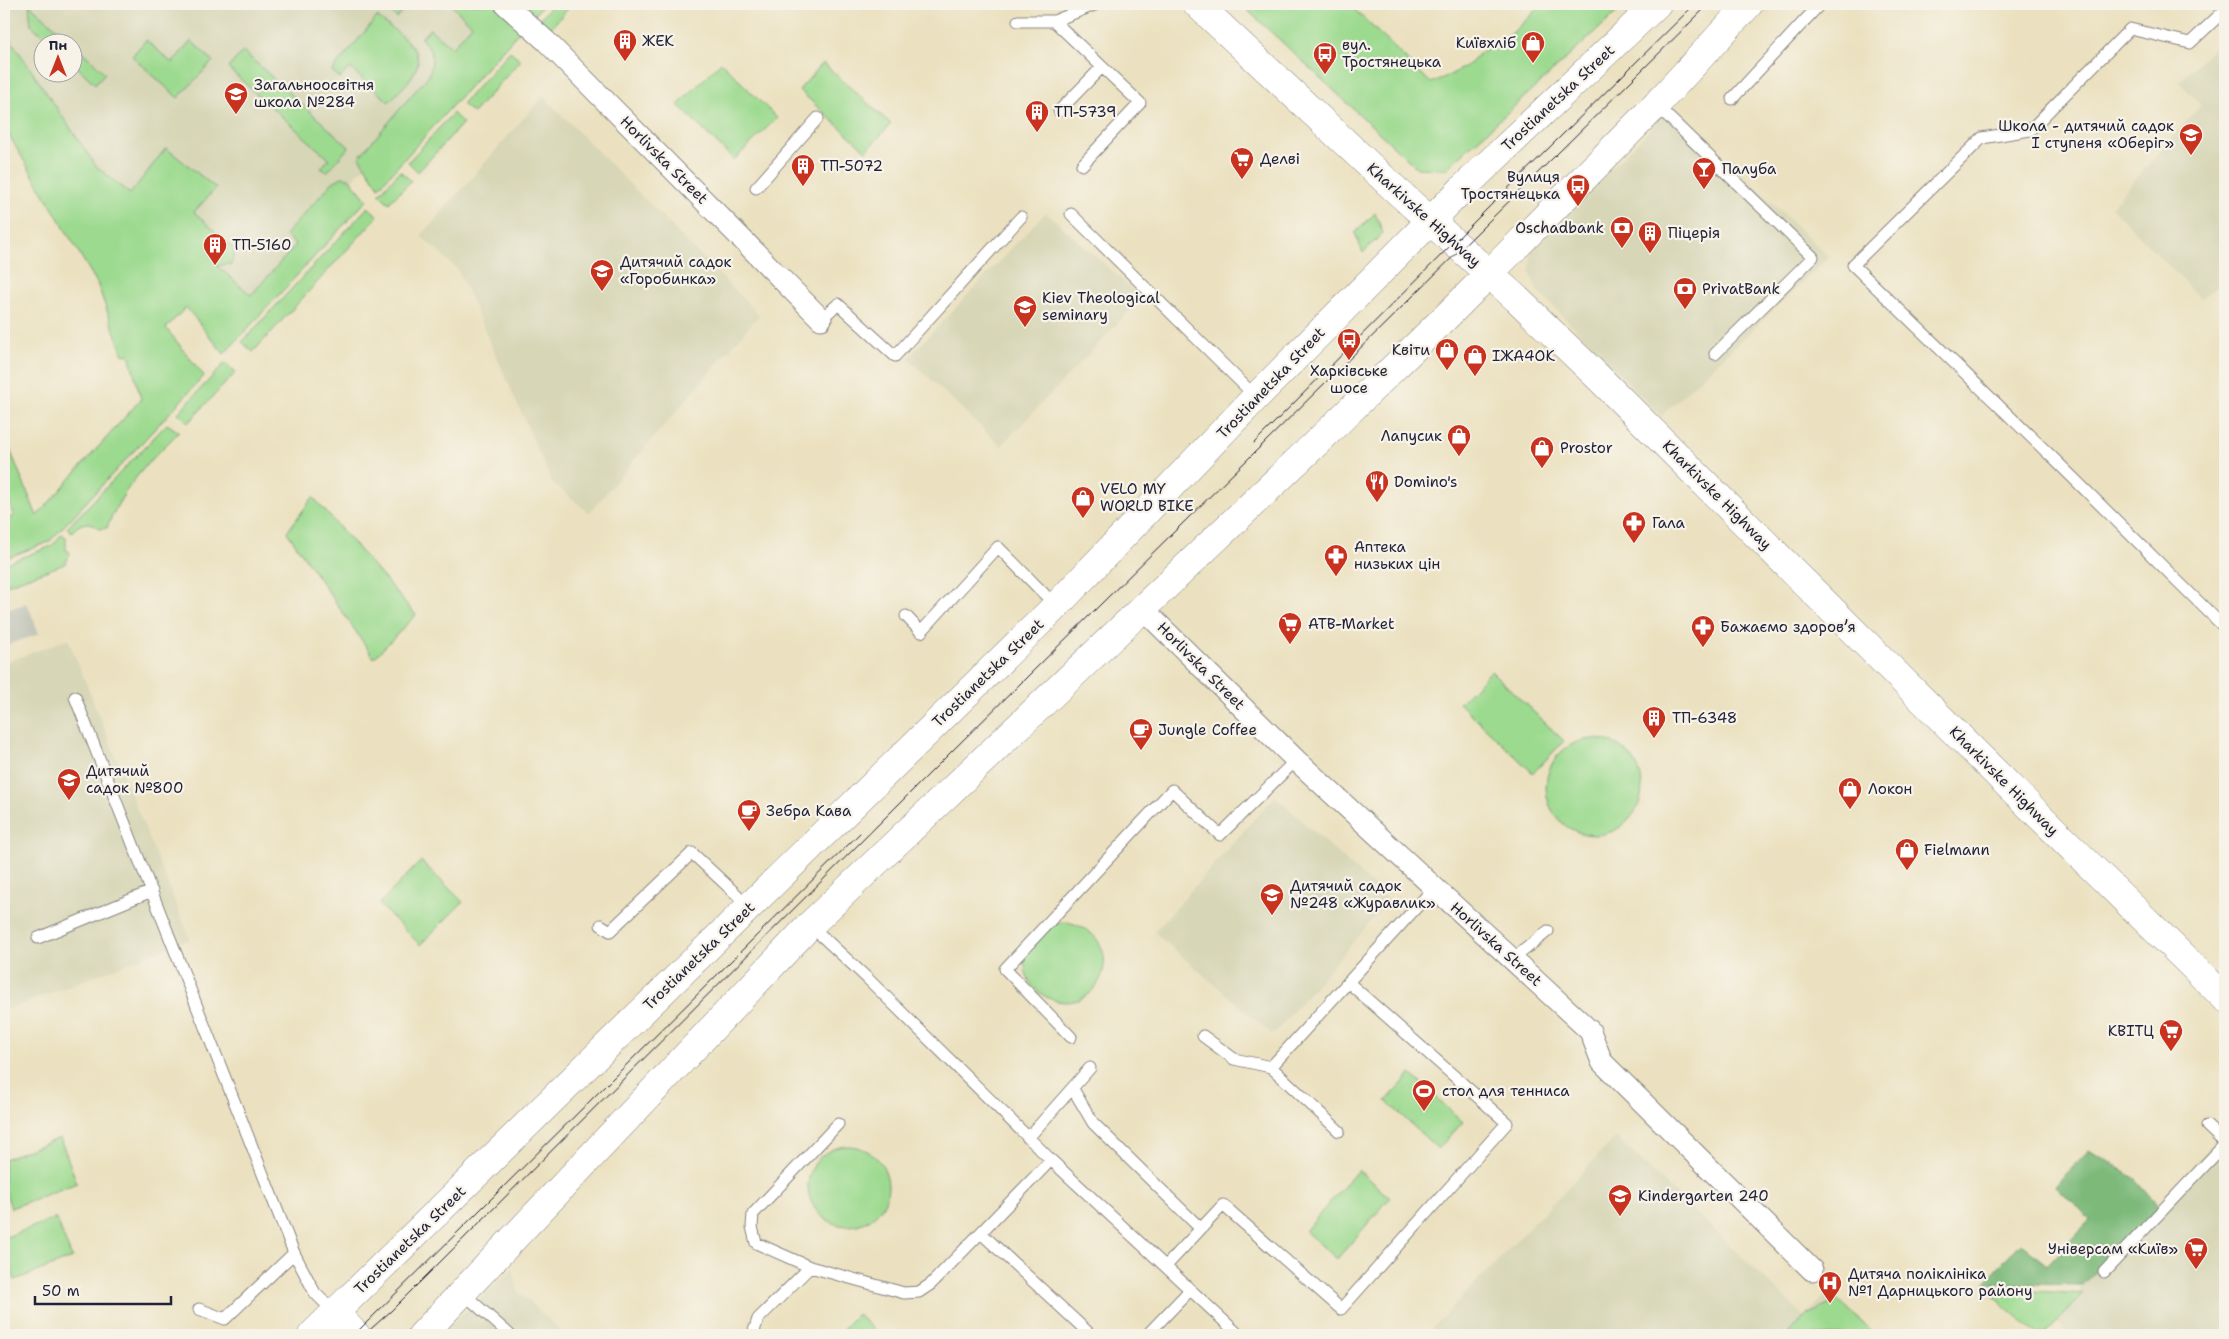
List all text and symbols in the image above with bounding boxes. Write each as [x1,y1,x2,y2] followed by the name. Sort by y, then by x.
[612,28,638,62] building icon: ЖЕК
[1520,30,1546,64] shop icon: Київхліб
[642,31,674,51] place label: ЖЕК
[32,32,82,82] north arrow
[1456,33,1516,53] place label: Київхліб
[1342,35,1442,72] place label: вул. Тростянецька
[49,36,67,54] text: Пн
[1497,40,1619,156] street label: Trostianetska Street
[1312,41,1338,75] bus stop icon: вул. Тростянецька
[254,75,374,112] place label: Загальноосвітня школа №284
[223,81,249,115] school or university icon: Загальноосвітня школа №284
[1024,99,1050,133] building icon: ТП-5739
[1054,102,1117,122] place label: ТП-5739
[616,112,712,208] street label: Horlivska Street
[1998,116,2174,153] place label: Школа - дитячий садок І ступеня «Оберіг»
[2178,122,2204,156] school or university icon: Школа - дитячий садок І ступеня «Оберіг»
[1229,146,1255,180] supermarket icon: Делві
[1260,149,1300,169] place label: Делві
[790,153,816,187] building icon: ТП-5072
[820,156,883,176] place label: ТП-5072
[1691,156,1717,190] bar icon: Палуба
[1363,158,1485,272] street label: Kharkivske Highway
[1722,159,1777,179] place label: Палуба
[1461,167,1561,204] place label: Вулиця Тростянецька
[1565,173,1591,207] bus stop icon: Вулиця Тростянецька
[1609,215,1635,249] bank icon: Oschadbank
[1515,218,1604,238] place label: Oschadbank
[1637,220,1663,254] building icon: Піцерія
[1668,223,1720,243] place label: Піцерія
[202,232,228,266] building icon: ТП-5160
[232,235,291,255] place label: ТП-5160
[620,252,732,289] place label: Дитячий садок «Горобинка»
[589,258,615,292] school or university icon: Дитячий садок «Горобинка»
[1672,276,1698,310] bank icon: PrivatBank
[1702,279,1780,299] place label: PrivatBank
[1042,288,1160,325] place label: Kiev Theological seminary
[1012,294,1038,328] school or university icon: Kiev Theological seminary
[1212,323,1330,443] street label: Trostianetska Street
[1336,327,1362,361] bus stop icon: Харківське шосе
[1434,337,1460,371] shop icon: Квіти
[1392,340,1430,360] place label: Квіти
[1462,343,1488,377] shop icon: IЖА4ОК
[1492,346,1555,366] place label: IЖА4ОК
[1310,361,1388,398] place label: Харківське шосе
[1446,423,1472,457] shop icon: Лапусик
[1381,426,1442,446] place label: Лапусик
[1529,435,1555,469] shop icon: Prostor
[1658,436,1776,554] street label: Kharkivske Highway
[1560,438,1613,458] place label: Prostor
[1364,469,1390,503] restaurant icon: Domino's
[1394,472,1457,492] place label: Domino's
[1100,479,1194,516] place label: VELO MY WORLD BIKE
[1070,485,1096,519] shop icon: VELO MY WORLD BIKE
[1621,510,1647,544] pharmacy icon: Гала
[1652,513,1686,533] place label: Гала
[1354,537,1440,574] place label: Аптека низьких цін
[1323,543,1349,577] pharmacy icon: Аптека низьких цін
[1277,611,1303,645] supermarket icon: ATB-Market
[928,614,1048,732] street label: Trostianetska Street
[1308,614,1395,634] place label: ATB-Market
[1690,614,1716,648] pharmacy icon: Бажаємо здоровʼя
[1720,617,1856,637] place label: Бажаємо здоровʼя
[1153,618,1249,714] street label: Horlivska Street
[1641,705,1667,739] building icon: ТП-6348
[1672,708,1737,728] place label: ТП-6348
[1128,717,1154,751] cafe icon: Jungle Coffee
[1158,720,1257,740] place label: Jungle Coffee
[1945,722,2063,840] street label: Kharkivske Highway
[86,761,183,798] place label: Дитячий садок №800
[56,767,82,801] school or university icon: Дитячий садок №800
[1837,776,1863,810] shop icon: Локон
[1868,779,1912,799] place label: Локон
[736,798,762,832] cafe icon: Зебра Кава
[766,801,852,821] place label: Зебра Кава
[1894,837,1920,871] shop icon: Fielmann
[1924,840,1990,860] place label: Fielmann
[1290,876,1435,913] place label: Дитячий садок №248 «Журавлик»
[1259,882,1285,916] school or university icon: Дитячий садок №248 «Журавлик»
[639,897,759,1015] street label: Trostianetska Street
[1446,897,1546,991] street label: Horlivska Street
[2158,1018,2184,1052] supermarket icon: КВІТЦ
[2108,1021,2154,1041] place label: КВІТЦ
[1411,1078,1437,1112] sports icon: стол для тенниса
[1442,1081,1570,1101] place label: стол для тенниса
[350,1181,470,1299] street label: Trostianetska Street
[1607,1183,1633,1217] school or university icon: Kindergarten 240
[1638,1186,1769,1206] place label: Kindergarten 240
[2183,1236,2209,1270] supermarket icon: Універсам «Київ»
[2048,1239,2178,1259] place label: Універсам «Київ»
[1848,1264,2033,1301] place label: Дитяча поліклініка №1 Дарницького району
[1817,1270,1843,1304] hospital icon: Дитяча поліклініка №1 Дарницького району
[35,1274,171,1306] scale bar
[42,1281,80,1301] text: 50 m

